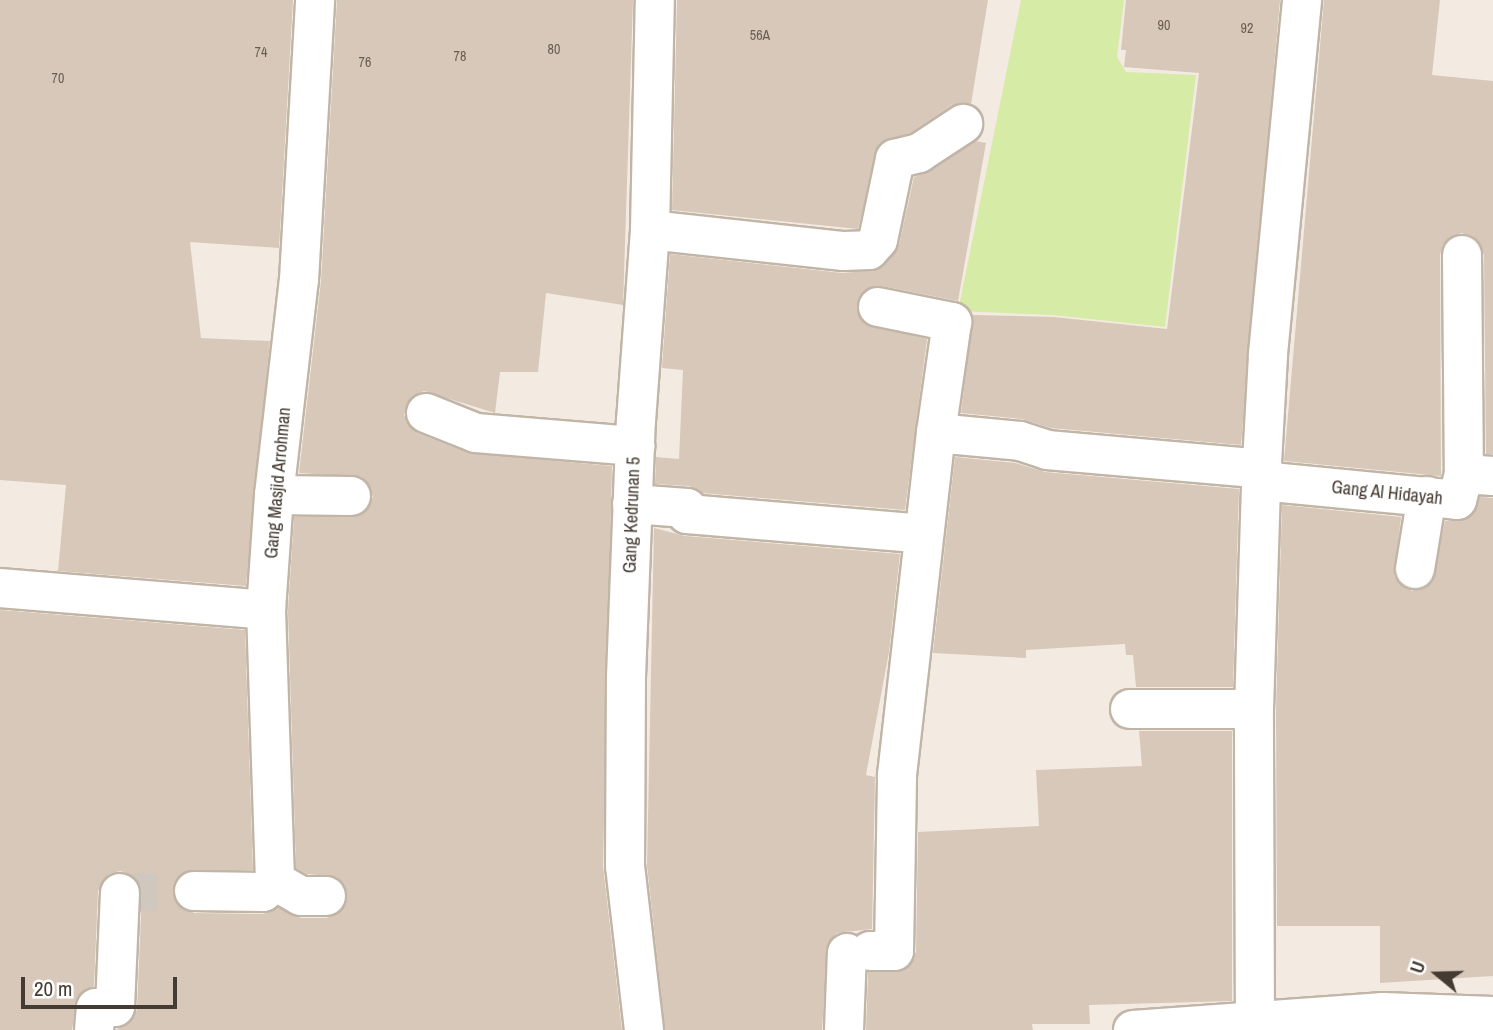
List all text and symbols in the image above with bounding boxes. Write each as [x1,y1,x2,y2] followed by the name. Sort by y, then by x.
[1158,17,1170,33] house number: 90
[1241,20,1253,36] house number: 92
[750,27,770,43] house number: 56A
[548,41,560,57] house number: 80
[255,44,267,60] house number: 74
[454,48,466,64] house number: 78
[359,54,371,70] house number: 76
[52,70,64,86] house number: 70
[261,406,295,560] street label: Gang Masjid Arrohman
[619,456,645,574] street label: Gang Kedrunan 5
[1330,476,1444,510] street label: Gang Al Hidayah
[1402,939,1472,1009] north arrow
[1403,958,1431,977] text: U
[24,964,180,1008] scale bar
[34,974,72,1003] text: 20 m

